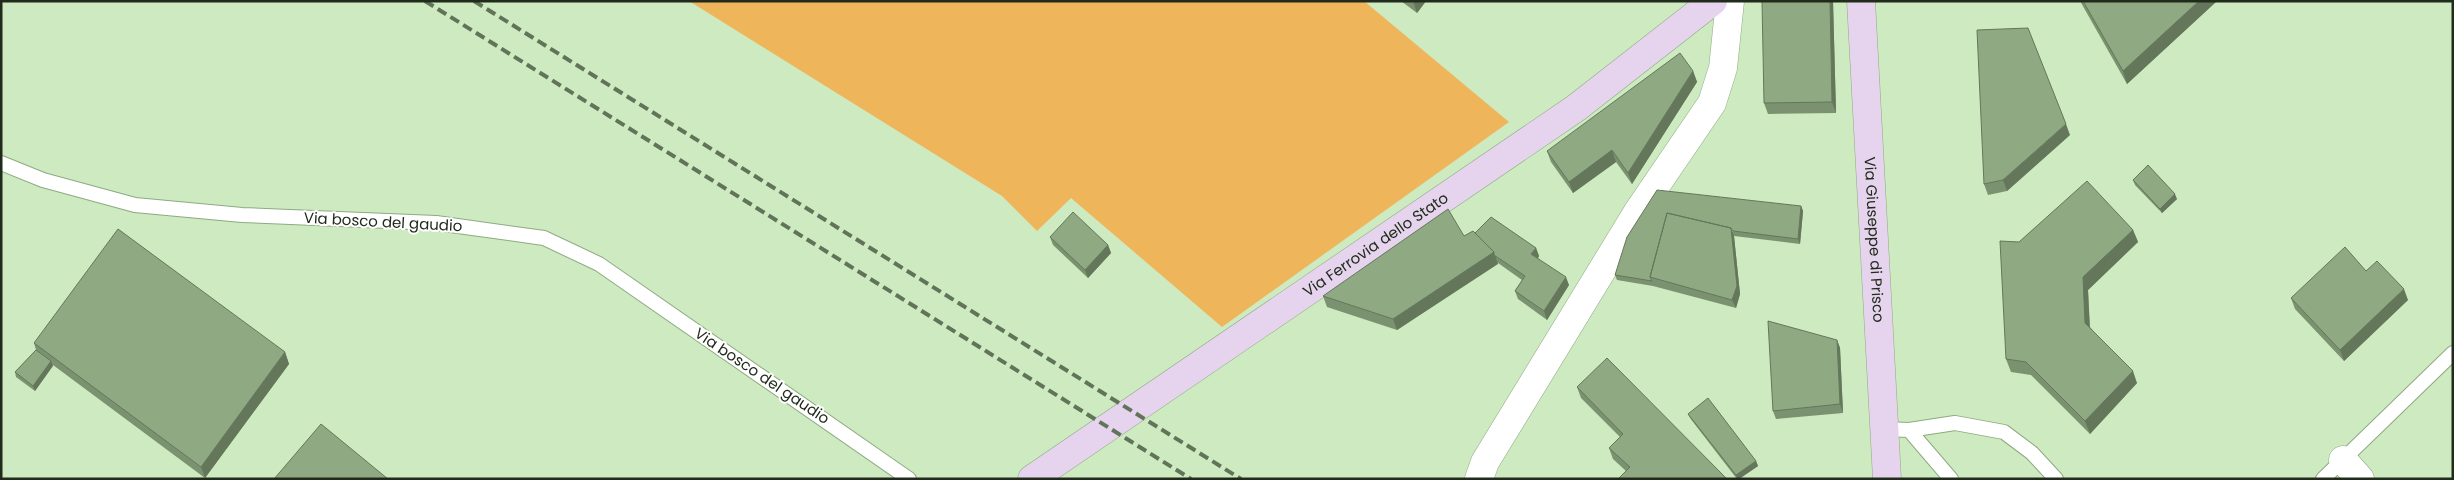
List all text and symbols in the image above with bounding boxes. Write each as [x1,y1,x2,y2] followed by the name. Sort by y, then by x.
[1859,156,1889,323] street label: Via Giuseppe di Prisco
[1298,187,1452,301] street label: Via Ferrovia dello Stato
[303,207,463,236] street label: Via bosco del gaudio
[691,323,834,429] street label: Via bosco del gaudio

